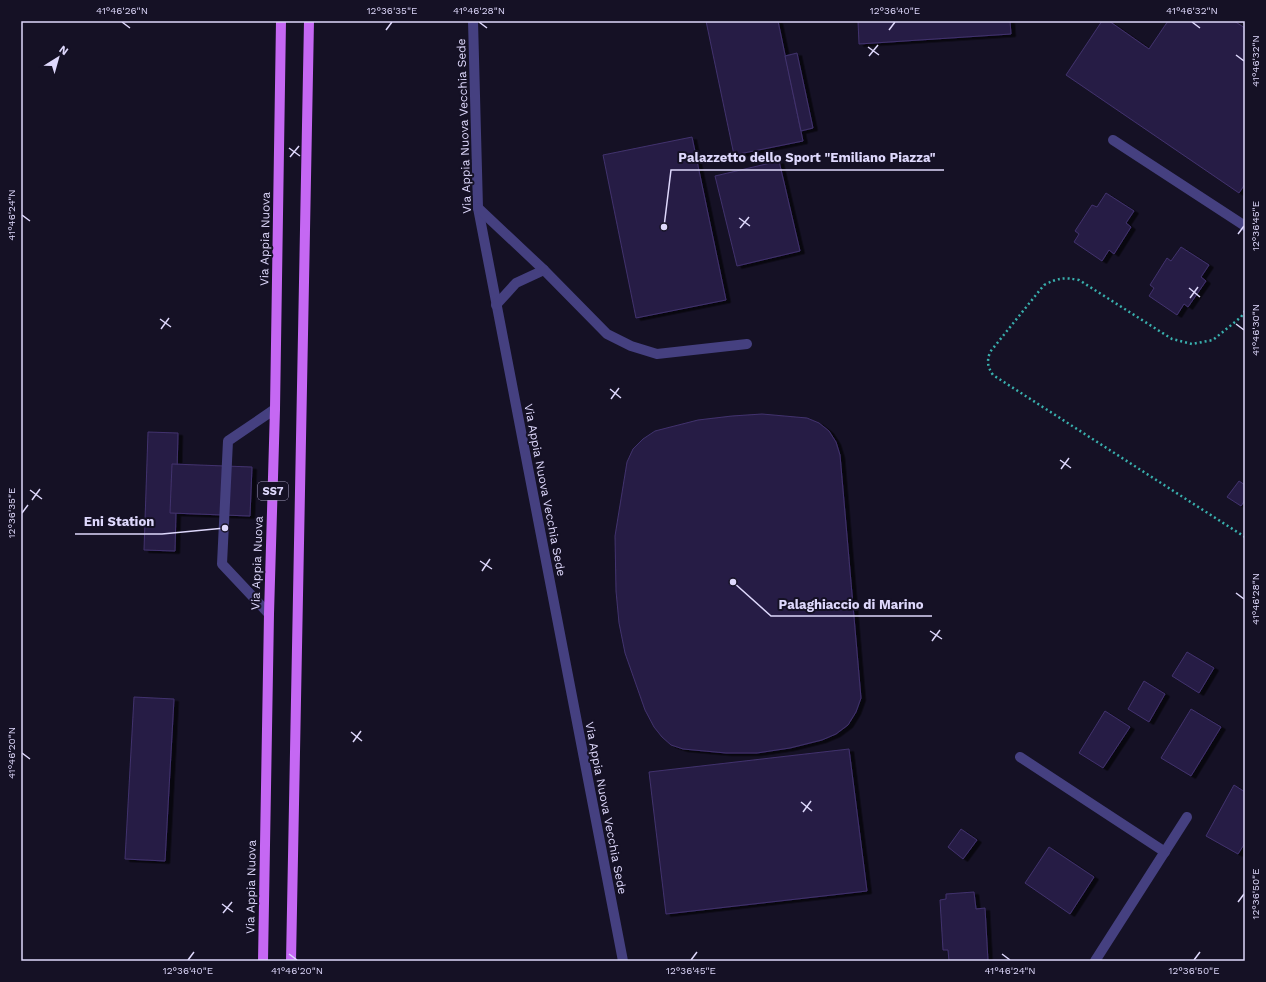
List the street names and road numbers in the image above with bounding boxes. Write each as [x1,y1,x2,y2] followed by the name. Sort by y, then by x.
[454,38,474,214] street label: Via Appia Nuova Vecchia Sede
[257,192,273,286] street label: Via Appia Nuova
[521,403,569,577] street label: Via Appia Nuova Vecchia Sede
[258,482,288,500] road number: SS7
[248,516,266,610] street label: Via Appia Nuova
[582,721,630,895] street label: Via Appia Nuova Vecchia Sede
[243,840,259,934] street label: Via Appia Nuova

